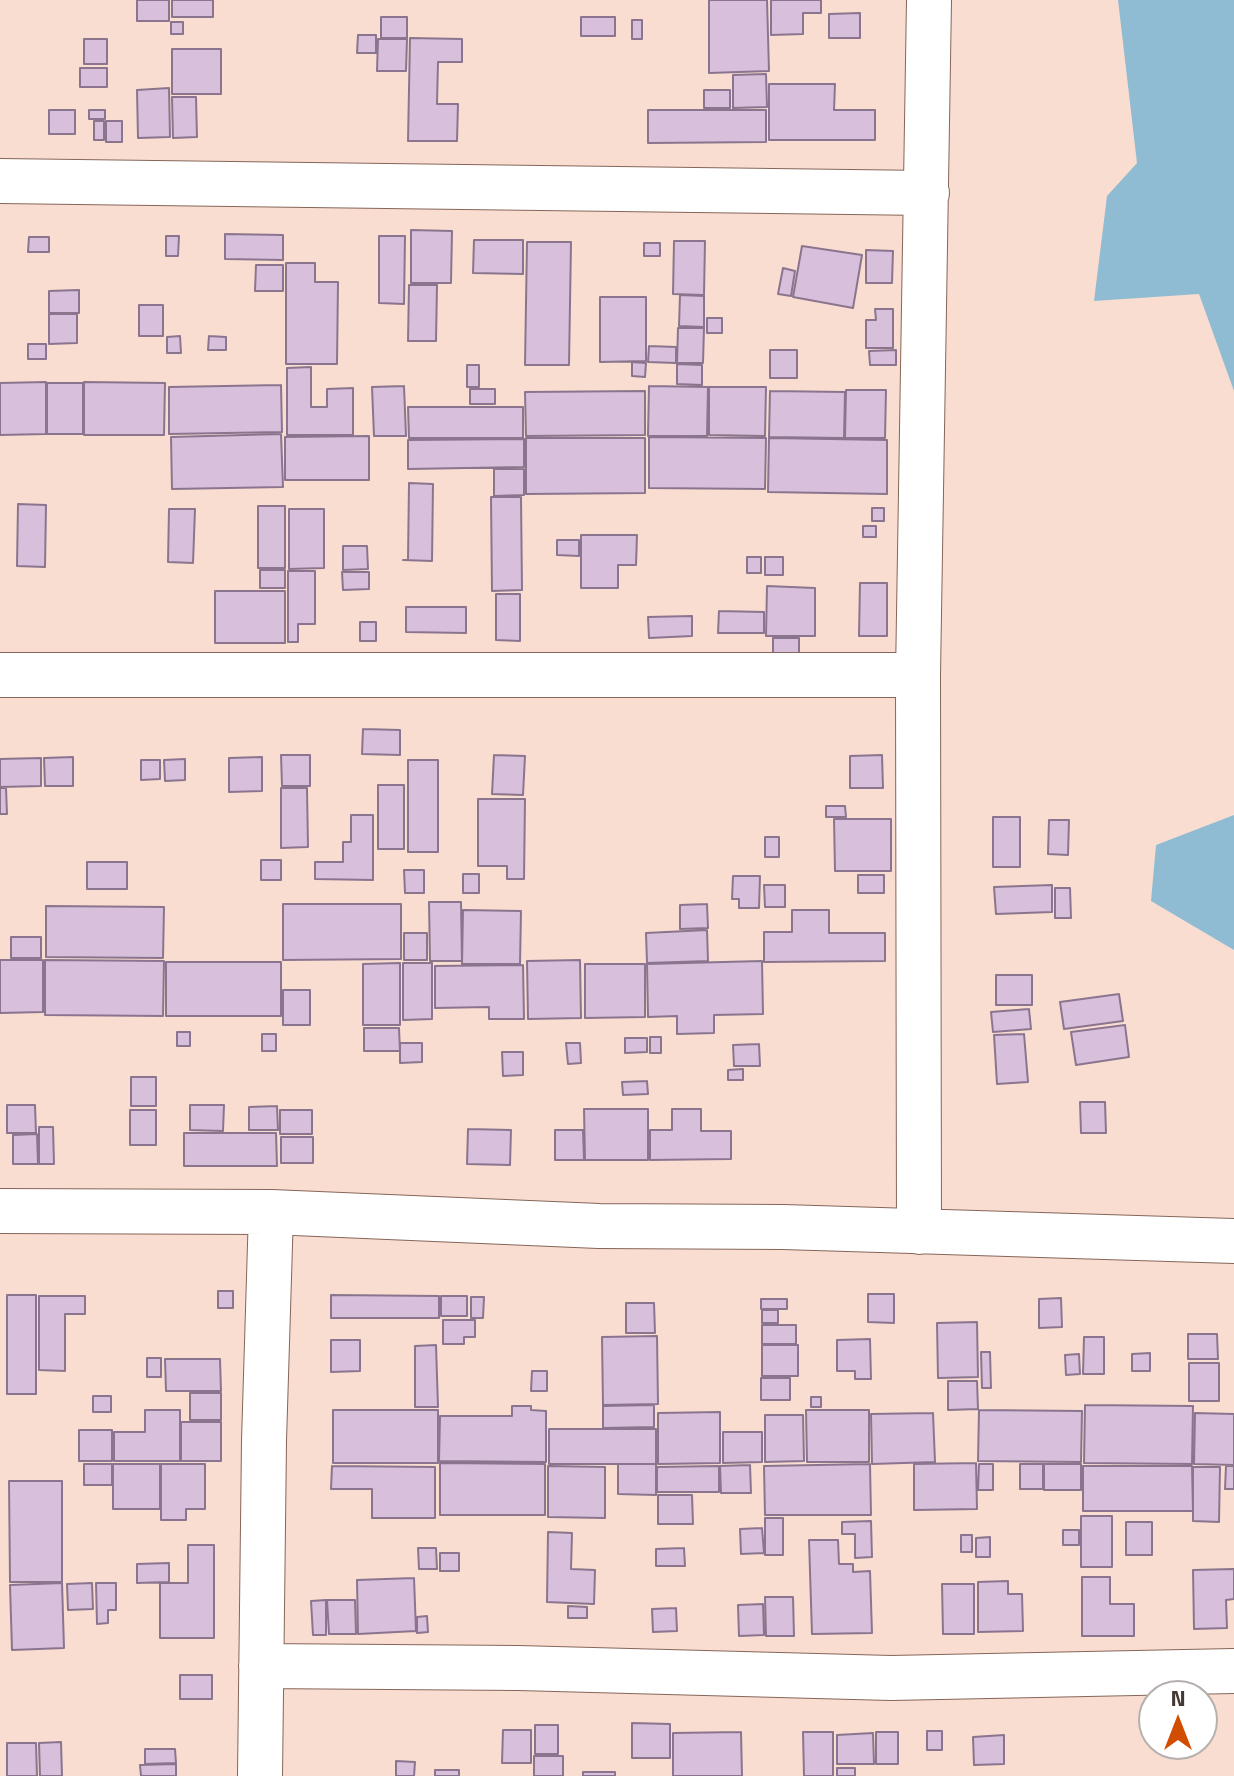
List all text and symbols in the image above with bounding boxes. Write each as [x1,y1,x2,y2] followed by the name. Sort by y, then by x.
[1138,1680,1218,1760] north arrow
[1170,1681,1186,1715] text: N

